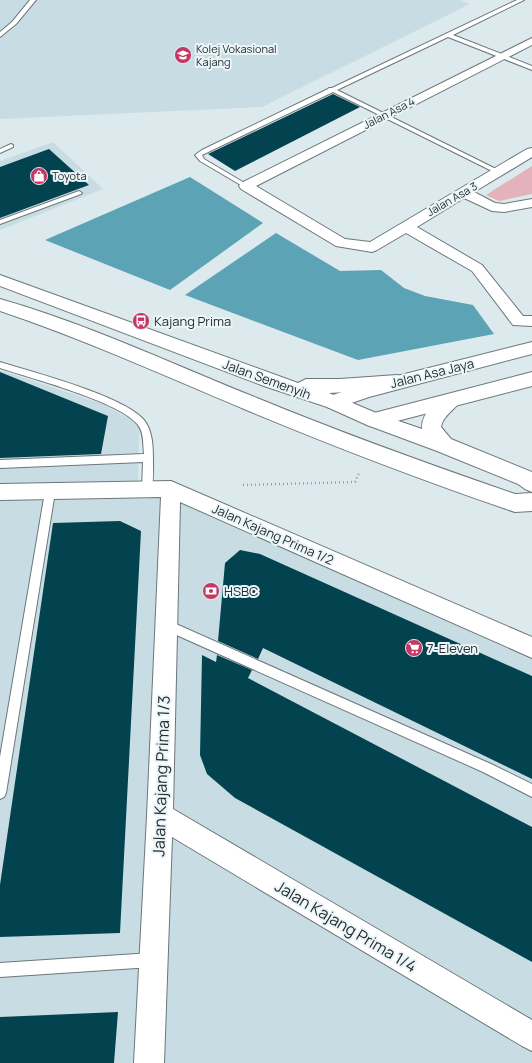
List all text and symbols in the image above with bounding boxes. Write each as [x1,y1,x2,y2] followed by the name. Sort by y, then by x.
[196,41,277,69] place label: Kolej Vokasional Kajang
[173,45,193,65] school or university icon: Kolej Vokasional Kajang
[360,93,417,132] street label: Jalan Asa 4
[29,166,49,186] shop icon: Toyota
[52,168,87,183] place label: Toyota
[424,178,480,219] street label: Jalan Asa 3
[131,311,151,331] bus stop icon: Kajang Prima
[154,312,231,330] place label: Kajang Prima
[388,354,476,392] street label: Jalan Asa Jaya
[220,355,314,403] street label: Jalan Semenyih
[209,499,337,569] street label: Jalan Kajang Prima 1/2
[201,581,221,601] bank icon: HSBC
[224,582,258,600] place label: HSBC
[404,638,424,658] supermarket icon: 7-Eleven
[427,639,478,657] place label: 7-Eleven
[147,695,175,857] street label: Jalan Kajang Prima 1/3
[271,875,421,977] street label: Jalan Kajang Prima 1/4

